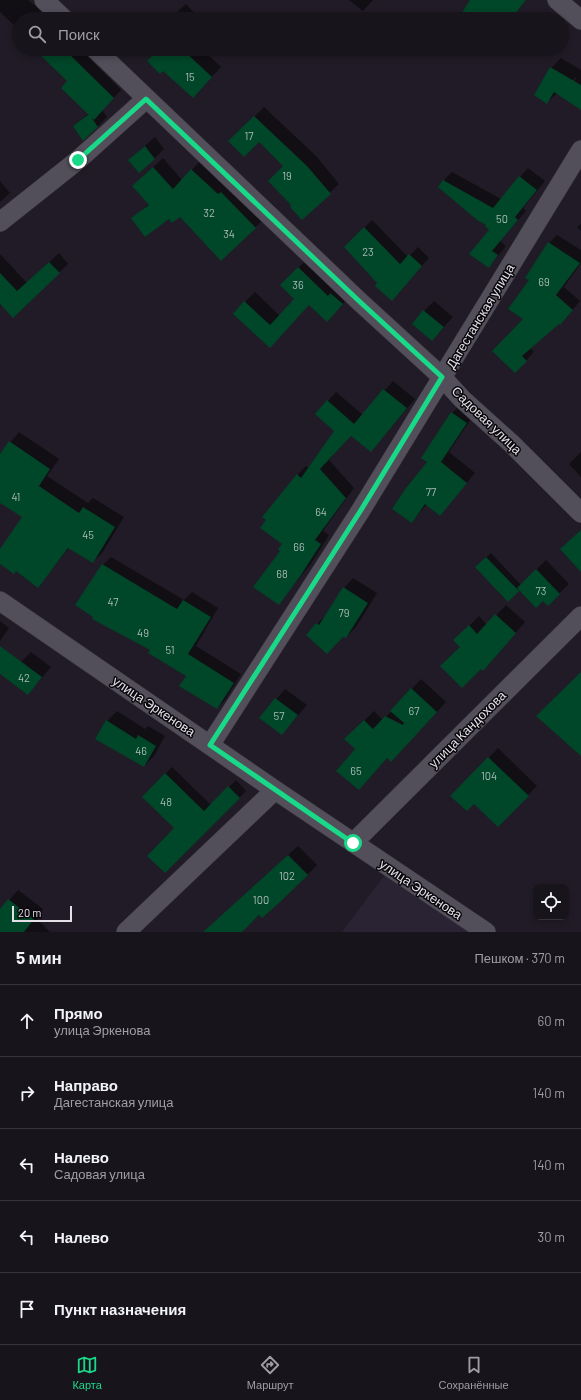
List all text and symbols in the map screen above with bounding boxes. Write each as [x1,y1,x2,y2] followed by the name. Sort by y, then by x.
[12,12,569,56] search box
[26,23,48,45] icon: search
[58,25,100,43] text: Поиск
[185,70,195,83] house number: 15
[244,129,254,142] house number: 17
[69,151,87,169] route end
[282,169,292,182] house number: 19
[203,206,215,219] house number: 32
[496,212,508,225] house number: 50
[223,227,235,240] house number: 34
[362,245,374,258] house number: 23
[442,260,518,371] street label: Дагестанская улица
[538,275,550,288] house number: 69
[292,278,304,291] house number: 36
[449,383,526,458] street label: Садовая улица
[426,485,436,498] house number: 77
[12,490,20,503] house number: 41
[315,505,327,518] house number: 64
[82,528,94,541] house number: 45
[293,540,305,553] house number: 66
[276,567,288,580] house number: 68
[536,584,546,597] house number: 73
[108,595,118,608] house number: 47
[339,606,350,619] house number: 79
[137,626,149,639] house number: 49
[165,643,175,656] house number: 51
[18,671,30,684] house number: 42
[110,672,199,740] street label: улица Эркенова
[425,687,509,771] street label: улица Кандохова
[409,704,419,717] house number: 67
[274,709,284,722] house number: 57
[135,744,147,757] house number: 46
[350,764,362,777] house number: 65
[481,769,497,782] house number: 104
[160,795,172,808] house number: 48
[344,834,362,852] route start
[377,855,466,923] street label: улица Эркенова
[279,869,295,882] house number: 102
[533,884,569,920] map controls
[533,884,569,920] button: locate
[253,893,269,906] house number: 100
[12,904,72,923] scale bar
[18,906,41,919] text: 20 m
[16,947,62,967] text: 5 мин
[475,950,565,966] text: Пешком · 370 m
[54,1004,103,1022] text: Прямо
[16,1010,38,1032] icon: ahead
[538,1013,565,1029] text: 60 m
[54,1022,150,1038] text: улица Эркенова
[54,1076,118,1094] text: Направо
[16,1082,38,1104] icon: right
[533,1085,565,1101] text: 140 m
[54,1094,174,1110] text: Дагестанская улица
[54,1148,109,1166] text: Налево
[16,1154,38,1176] icon: left
[533,1157,565,1173] text: 140 m
[54,1166,145,1182] text: Садовая улица
[16,1226,38,1248] icon: left
[54,1228,109,1246] text: Налево
[538,1229,565,1245] text: 30 m
[16,1298,38,1320] icon: arrive
[54,1300,186,1318] text: Пункт назначения
[72,1354,102,1391] tab: Карта
[247,1354,294,1391] tab: Маршрут
[439,1354,509,1391] tab: Сохранённые

